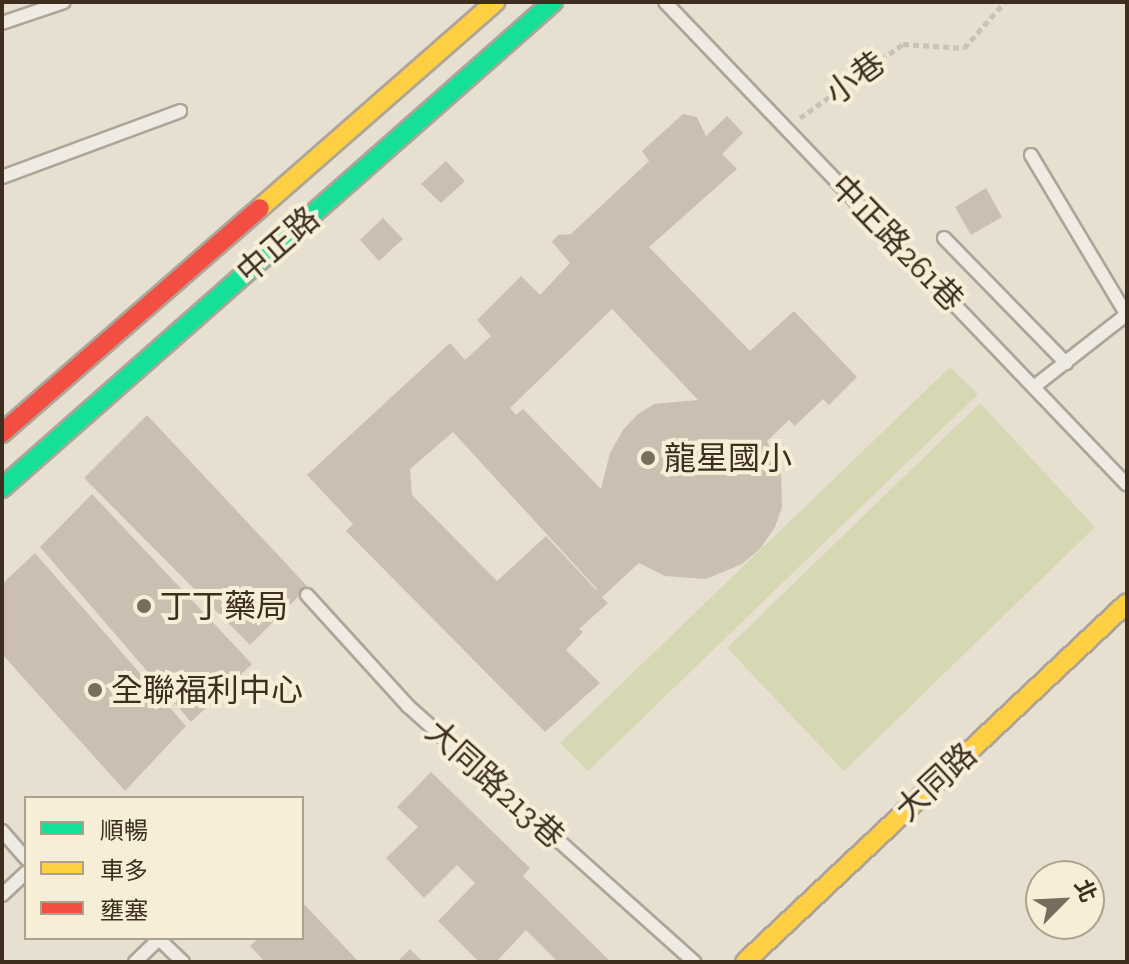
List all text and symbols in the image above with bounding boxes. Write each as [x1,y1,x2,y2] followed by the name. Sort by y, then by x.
[818,44,892,112] street label: 小巷
[823,167,971,319] street label: 中正路261巷
[229,199,327,291] street label: 中正路
[664,439,792,477] place label: 龍星國小
[639,449,657,467] marker: 龍星國小
[160,587,288,625] place label: 丁丁藥局
[135,597,153,615] marker: 丁丁藥局
[111,671,303,709] place label: 全聯福利中心
[86,681,104,699] marker: 全聯福利中心
[418,712,572,856] street label: 大同路213巷
[888,735,984,829] street label: 大同路
[24,796,304,940] legend
[100,816,148,845] text: 順暢
[100,856,148,885] text: 車多
[1025,860,1105,940] north arrow
[1069,875,1102,906] text: 北
[100,896,148,925] text: 壅塞

